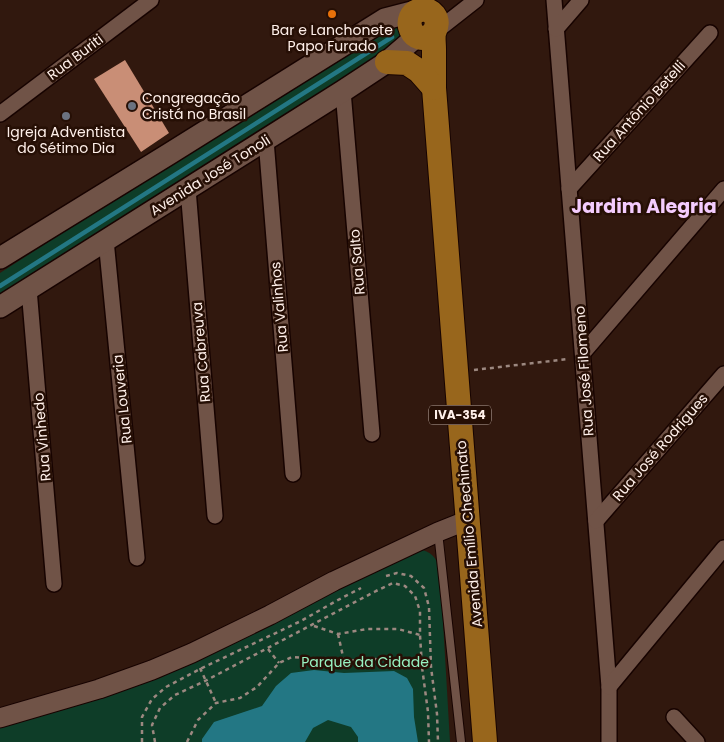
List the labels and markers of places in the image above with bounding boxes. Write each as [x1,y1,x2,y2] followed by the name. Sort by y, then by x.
[326,8,338,20] marker: Bar e Lanchonete Papo Furado
[271,20,393,56] place label: Bar e Lanchonete Papo Furado
[142,88,246,124] place label: Congregação Cristá no Brasil
[126,100,138,112] marker: Congregação Cristá no Brasil
[60,110,72,122] marker: Igreja Adventista do Sétimo Dia
[7,122,125,158] place label: Igreja Adventista do Sétimo Dia

